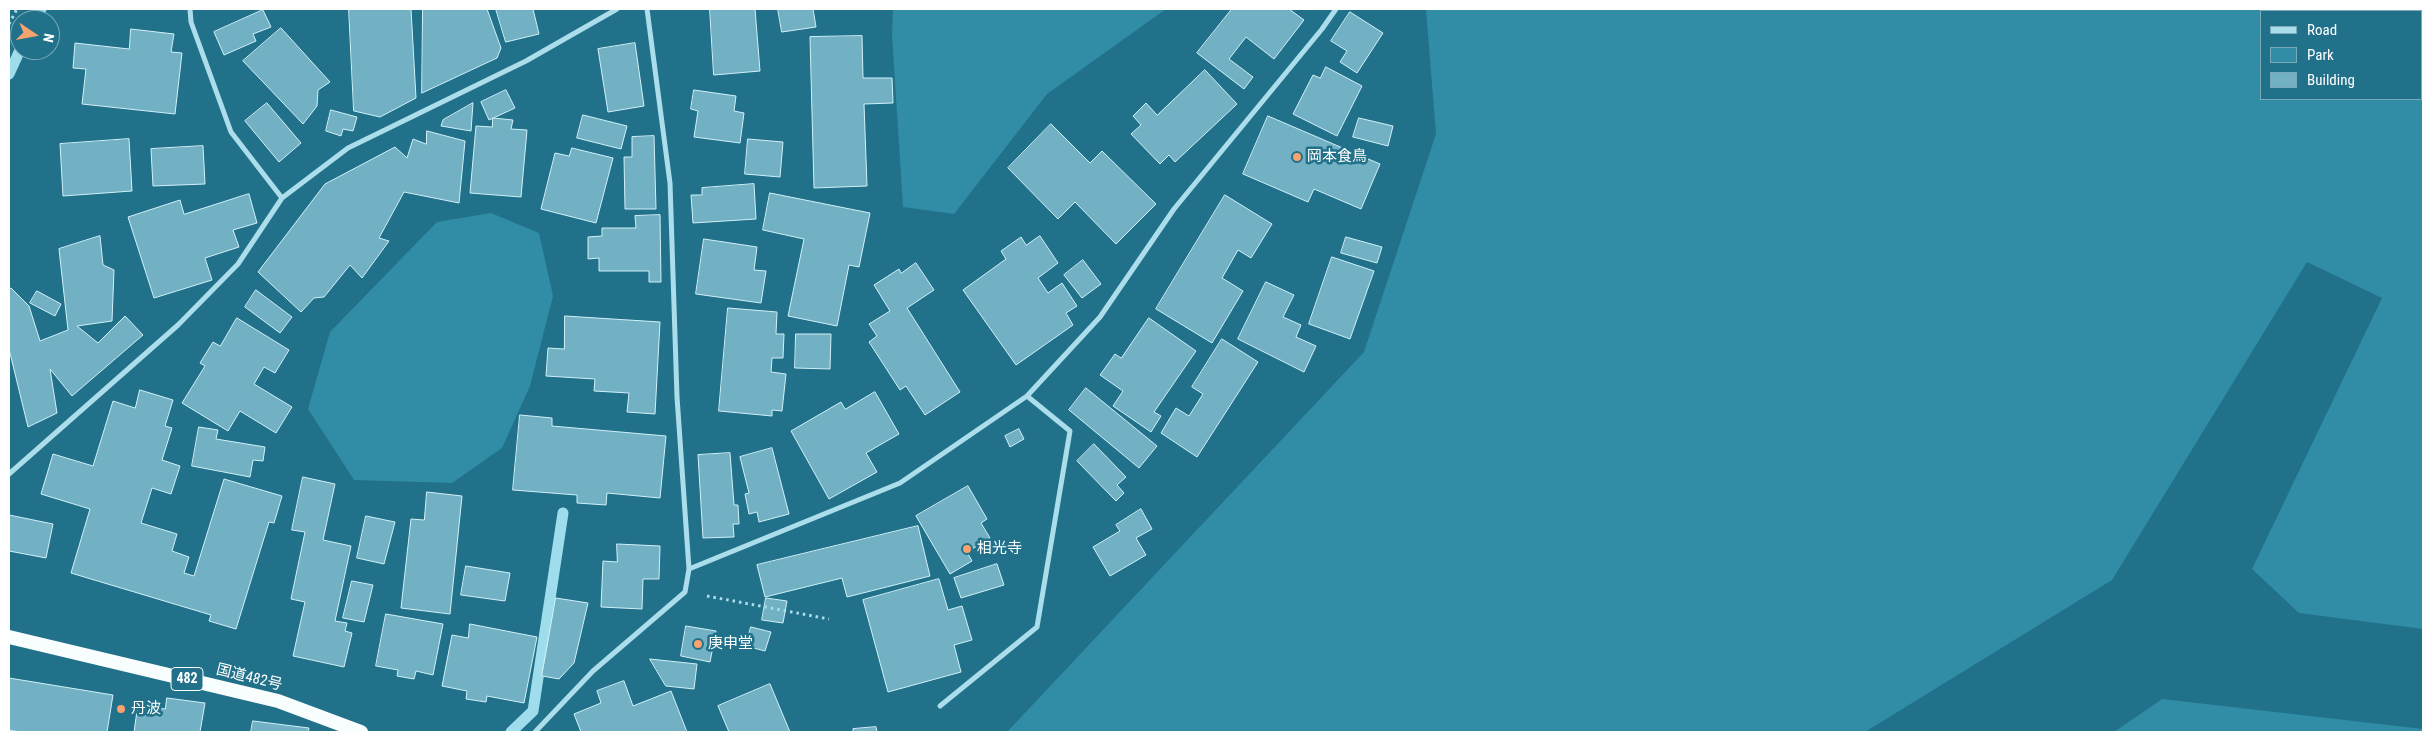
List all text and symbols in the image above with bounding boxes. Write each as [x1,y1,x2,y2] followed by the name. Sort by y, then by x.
[10,10,60,60] north arrow
[2260,10,2422,100] legend
[2307,21,2337,39] text: Road
[40,32,57,44] text: N
[2307,46,2334,64] text: Park
[2307,71,2355,89] text: Building
[1307,148,1367,166] place label: 岡本食鳥
[1291,151,1303,163] marker: 岡本食鳥
[977,540,1022,558] place label: 相光寺
[961,543,973,555] marker: 相光寺
[708,635,753,653] place label: 庚申堂
[692,638,704,650] marker: 庚申堂
[214,661,284,695] street label: 国道482号
[171,668,203,691] road number: 482
[131,700,161,718] place label: 丹波
[115,703,127,715] marker: 丹波

